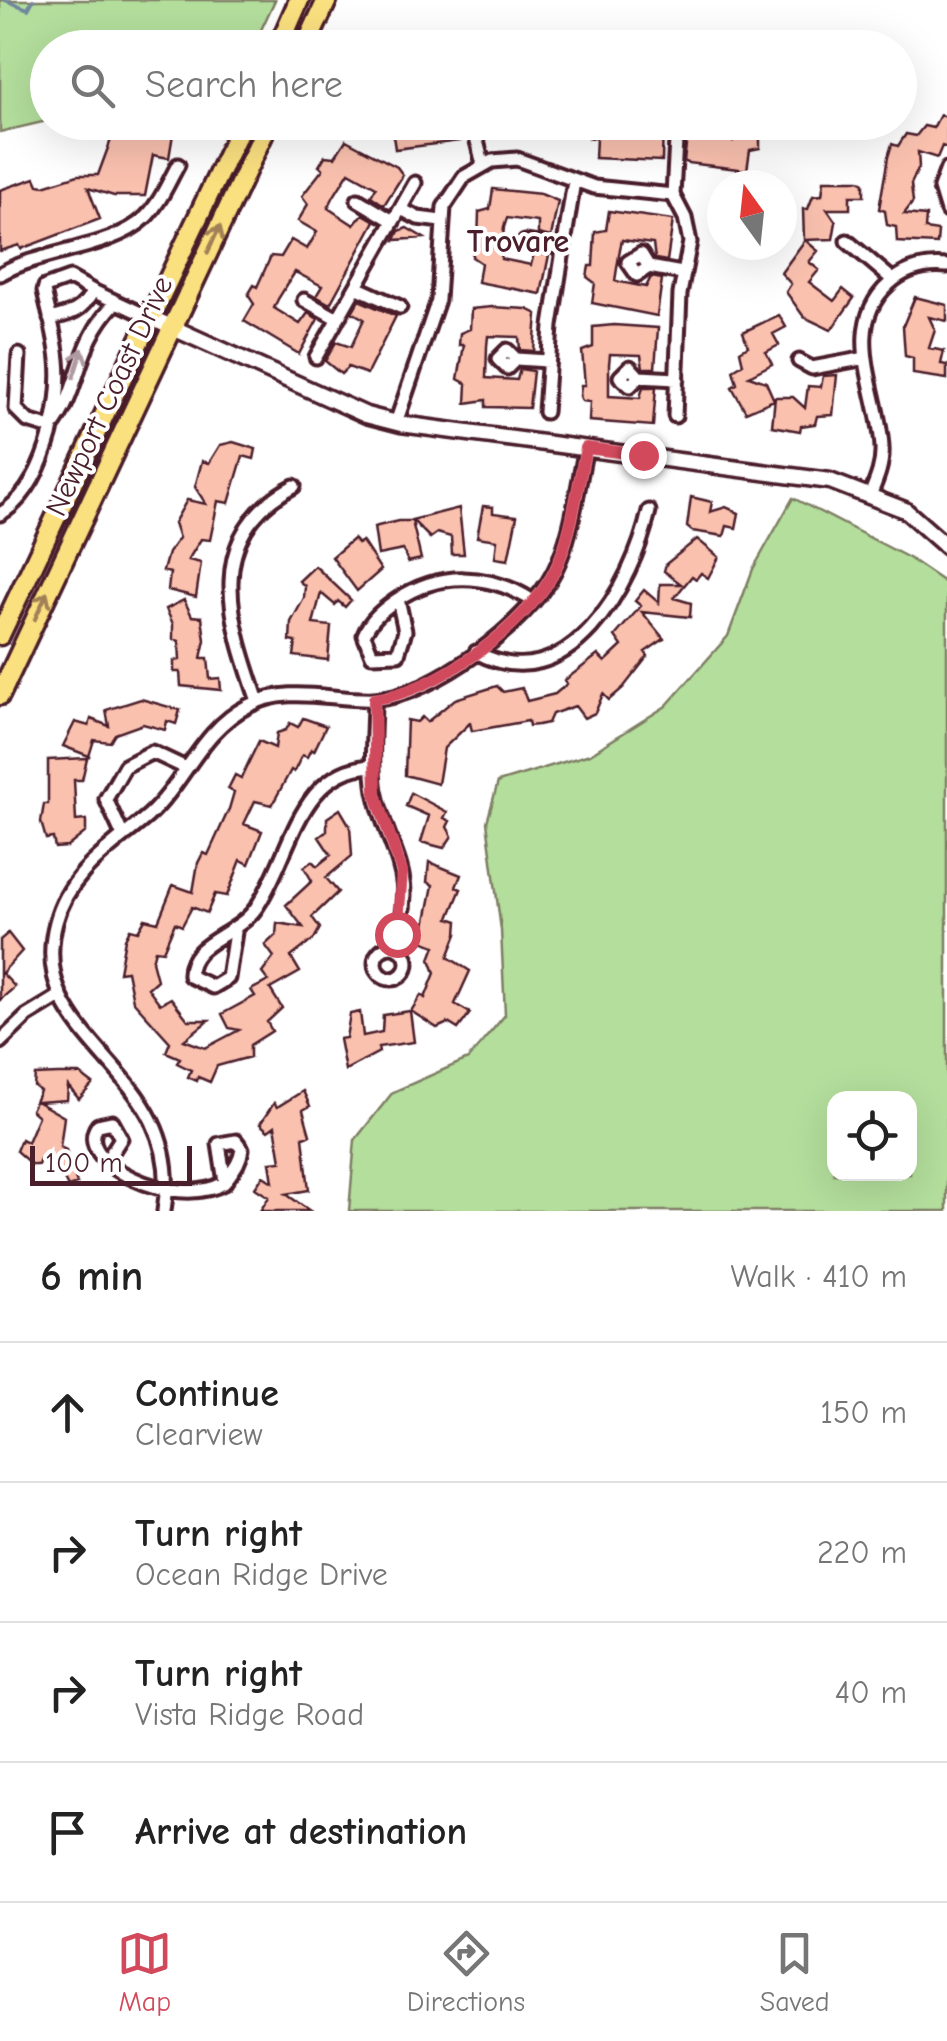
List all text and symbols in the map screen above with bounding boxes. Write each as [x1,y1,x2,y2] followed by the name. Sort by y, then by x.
[30,30,917,140] search box
[65,58,120,113] icon: search
[145,63,343,107] text: Search here
[707,170,797,260] north arrow
[467,223,569,260] district label: Trovare
[206,225,225,255] one-way arrow
[39,271,180,522] street label: Newport Coast Drive
[71,347,89,379] one-way arrow
[621,433,667,479] route end
[33,591,51,622] one-way arrow
[375,912,421,958] route start
[827,1091,917,1181] map controls
[827,1091,917,1181] button: locate
[30,1141,192,1186] scale bar
[45,1147,123,1179] text: 100 m
[40,1252,143,1301] text: 6 min
[731,1258,907,1295] text: Walk · 410 m
[135,1372,279,1416] text: Continue
[40,1385,95,1440] icon: ahead
[820,1394,907,1431] text: 150 m
[135,1416,263,1453] text: Clearview
[135,1512,302,1556] text: Turn right
[40,1525,95,1580] icon: right
[817,1534,907,1571] text: 220 m
[135,1556,388,1593] text: Ocean Ridge Drive
[135,1652,302,1696] text: Turn right
[40,1665,95,1720] icon: right
[835,1674,907,1711] text: 40 m
[135,1696,364,1733] text: Vista Ridge Road
[40,1805,95,1860] icon: arrive
[135,1810,467,1854] text: Arrive at destination
[117,1926,172,2018] tab: Map
[407,1926,525,2018] tab: Directions
[760,1926,830,2018] tab: Saved

